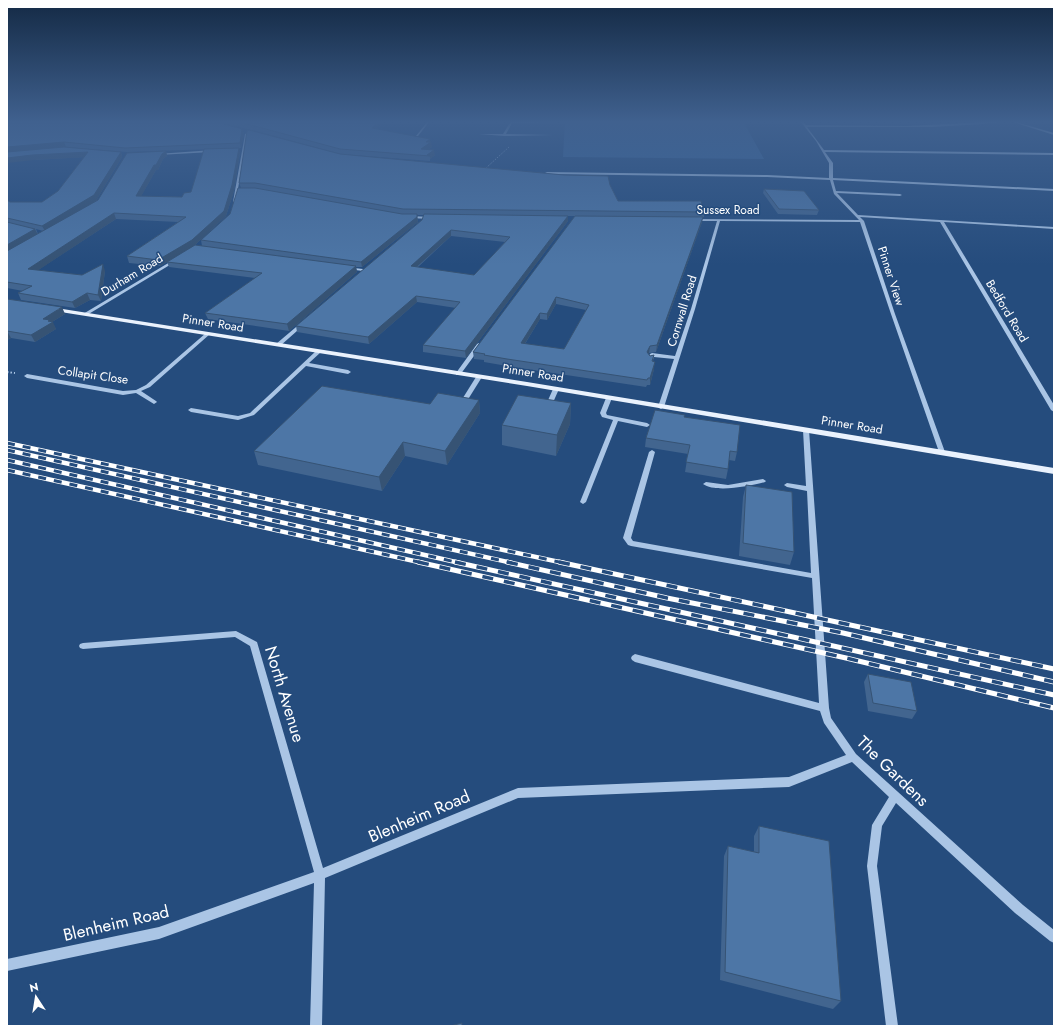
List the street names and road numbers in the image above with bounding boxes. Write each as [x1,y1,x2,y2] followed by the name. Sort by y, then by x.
[696,201,760,219] street label: Sussex Road
[873,244,909,309] street label: Pinner View
[98,249,166,301] street label: Durham Road
[663,273,701,349] street label: Cornwall Road
[981,276,1033,346] street label: Bedford Road
[181,309,245,337] street label: Pinner Road
[501,359,565,387] street label: Pinner Road
[57,361,129,389] street label: Collapit Close
[820,411,884,439] street label: Pinner Road
[259,643,311,745] street label: North Avenue
[852,730,935,812] street label: The Gardens
[365,784,473,848] street label: Blenheim Road
[61,899,171,947] street label: Blenheim Road

